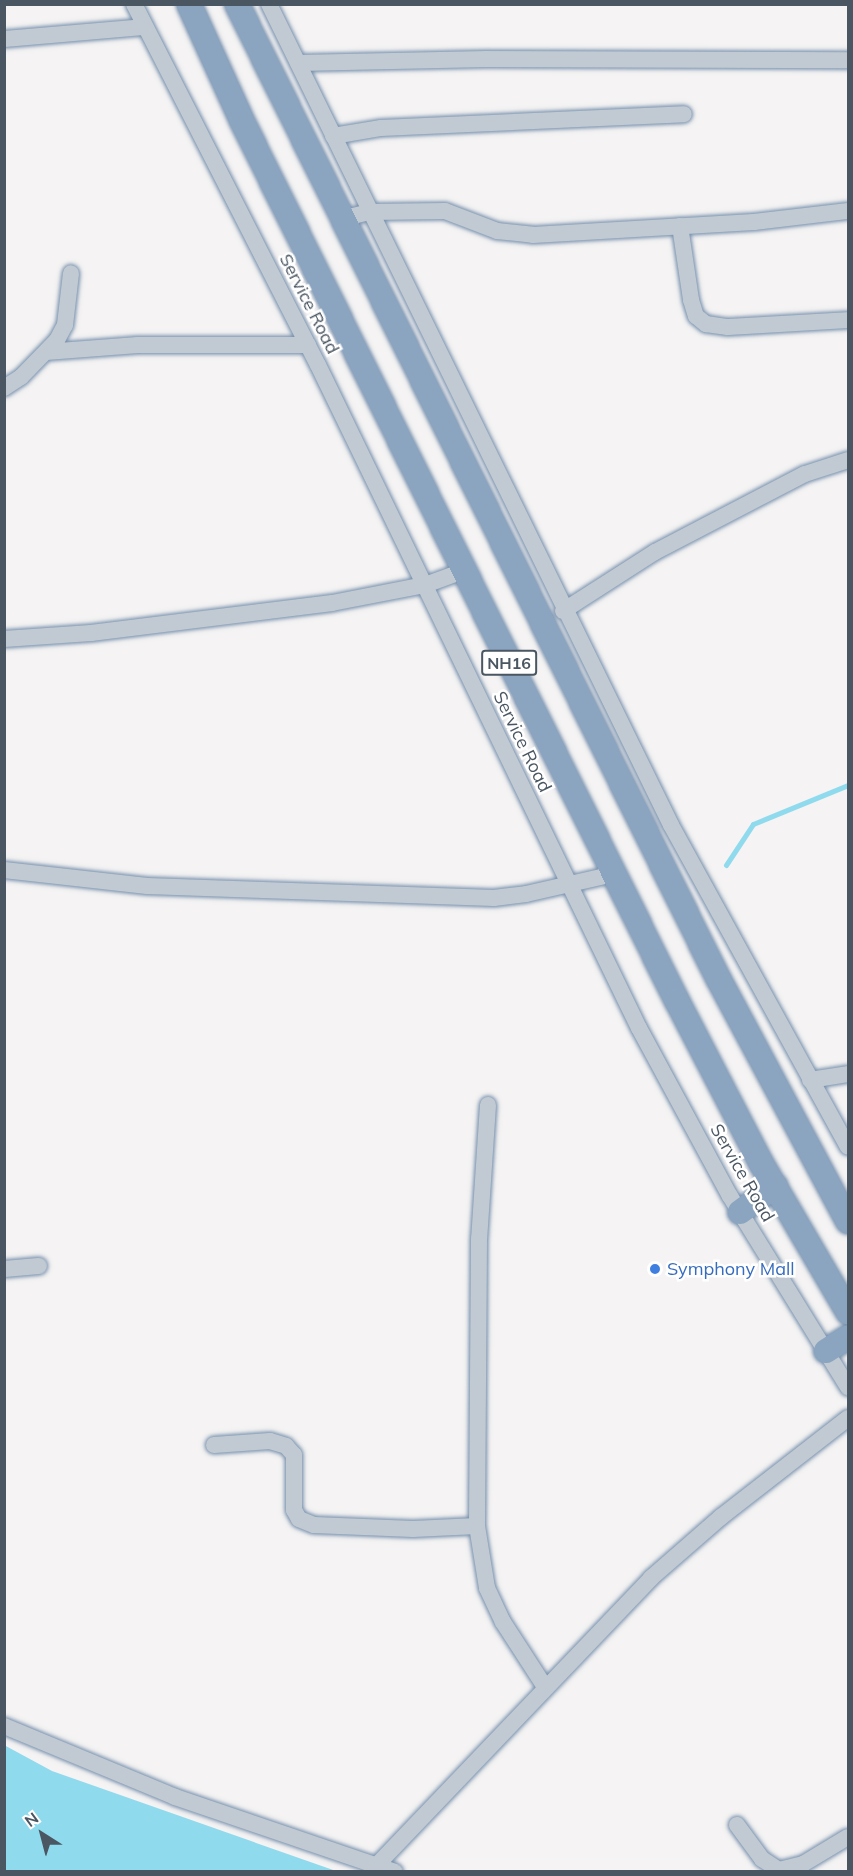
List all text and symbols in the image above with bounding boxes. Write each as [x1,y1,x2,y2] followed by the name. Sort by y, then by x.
[275,250,343,358] street label: Service Road
[480,650,538,676] road number: NH16
[488,688,556,796] street label: Service Road
[705,1120,779,1226] street label: Service Road
[667,1258,795,1280] place label: Symphony Mall
[648,1262,662,1276] marker: Symphony Mall
[12,1804,72,1864] north arrow
[21,1808,42,1831] text: N

